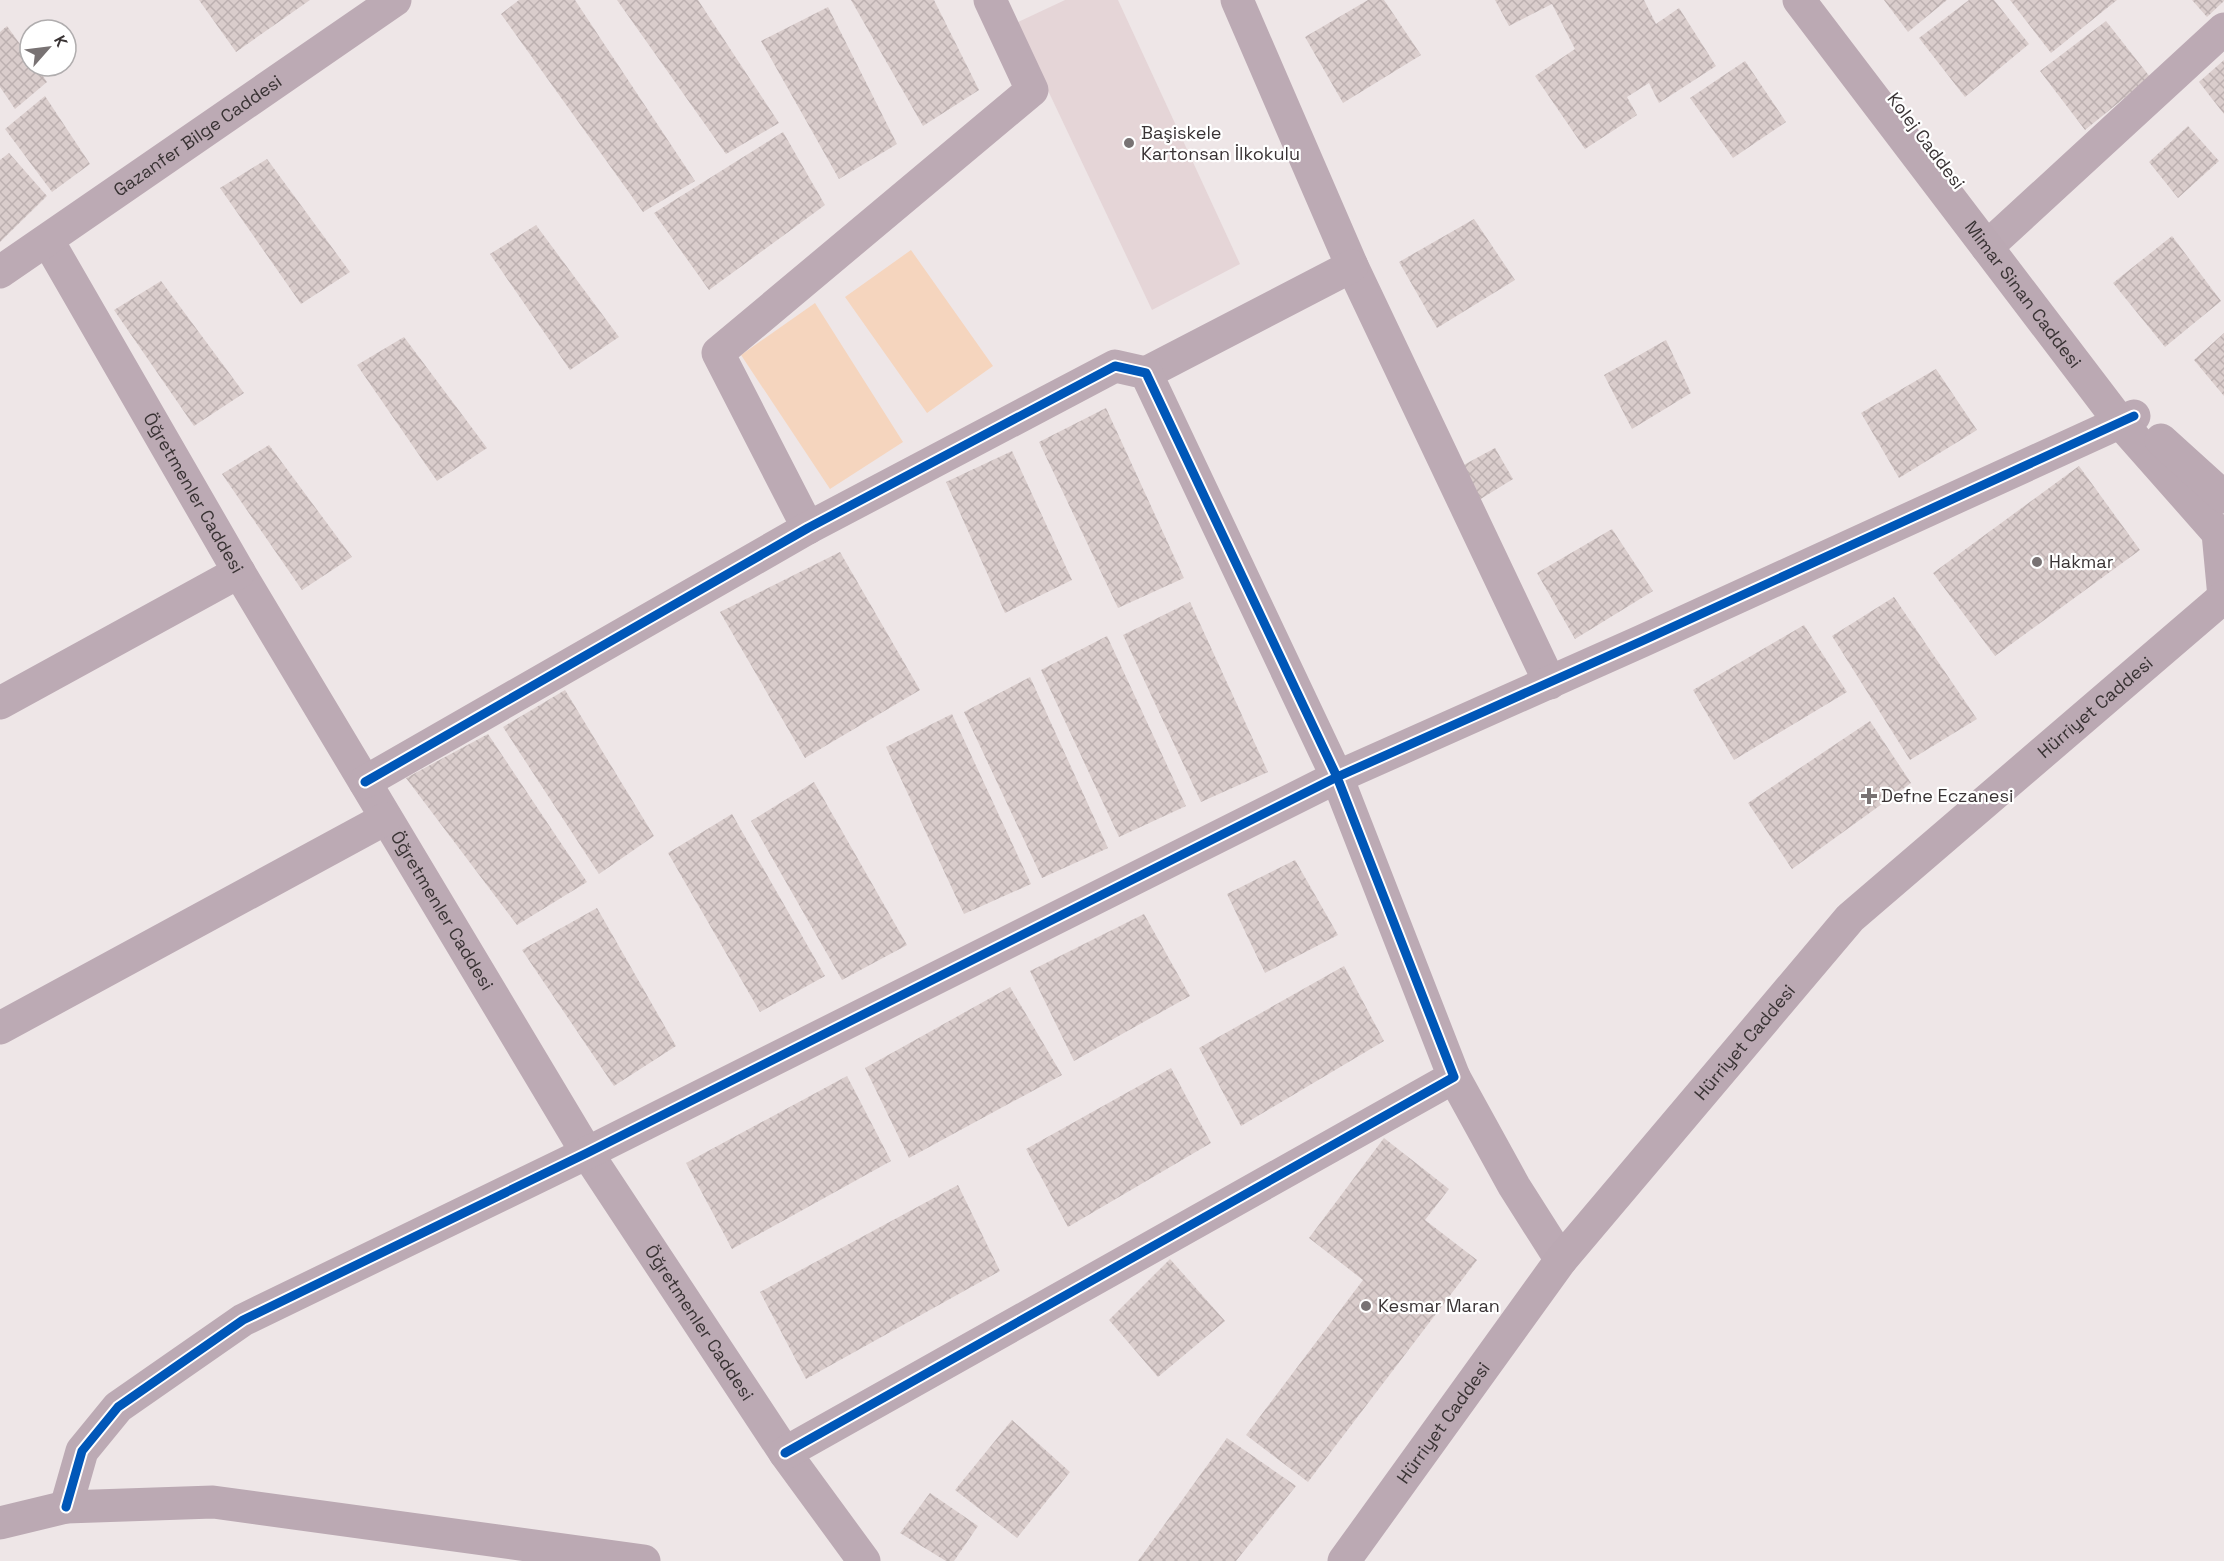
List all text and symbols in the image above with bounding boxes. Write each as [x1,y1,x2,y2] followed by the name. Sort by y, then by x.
[18,18,78,78] north arrow
[49,32,72,51] text: K
[109,69,286,201] street label: Gazanfer Bilge Caddesi
[1883,88,1970,194] street label: Kolej Caddesi
[1141,121,1300,165] place label: Başiskele Kartonsan İlkokulu
[1122,136,1136,150] marker: Başiskele Kartonsan İlkokulu
[1960,216,2087,372] street label: Mimar Sinan Caddesi
[138,408,249,577] street label: Öğretmenler Caddesi
[2049,550,2114,573] place label: Hakmar
[2030,555,2044,569] marker: Hakmar
[2033,651,2157,763] street label: Hürriyet Caddesi
[1881,784,2013,807] place label: Defne Eczanesi
[1862,789,1876,803] marker: Defne Eczanesi
[386,827,499,994] street label: Öğretmenler Caddesi
[1689,979,1800,1105] street label: Hürriyet Caddesi
[640,1240,759,1405] street label: Öğretmenler Caddesi
[1378,1294,1500,1317] place label: Kesmar Maran
[1359,1299,1373,1313] marker: Kesmar Maran
[1391,1357,1495,1488] street label: Hürriyet Caddesi

